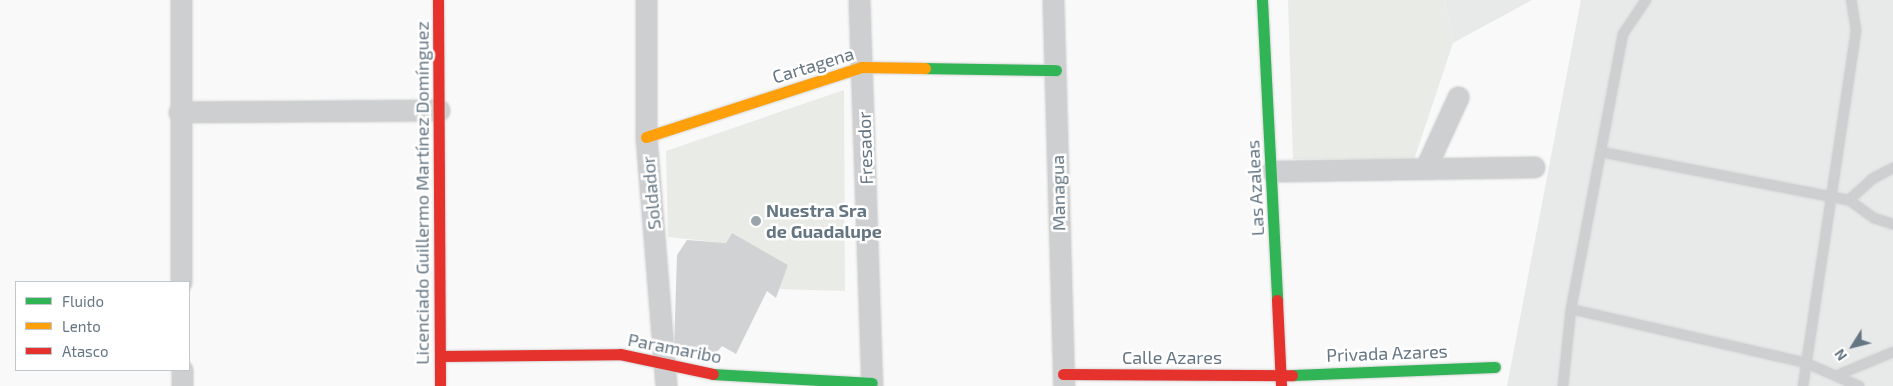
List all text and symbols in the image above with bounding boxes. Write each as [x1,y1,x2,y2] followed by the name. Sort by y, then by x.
[411,21,433,365] street label: Licenciado Guillermo Martínez Domínguez
[770,42,856,88] street label: Cartagena
[853,111,877,185] street label: Fresador
[1242,139,1268,237] street label: Las Azaleas
[637,155,665,231] street label: Soldador
[1047,155,1069,231] street label: Managua
[766,200,882,242] place label: Nuestra Sra de Guadalupe
[750,215,762,227] marker: Nuestra Sra de Guadalupe
[15,281,190,371] legend
[62,292,104,310] text: Fluido
[62,317,101,335] text: Lento
[1828,321,1878,371] north arrow
[626,328,724,368] street label: Paramaribo
[1326,340,1448,366] street label: Privada Azares
[62,342,108,360] text: Atasco
[1122,346,1222,368] street label: Calle Azares
[1831,346,1850,364] text: N

